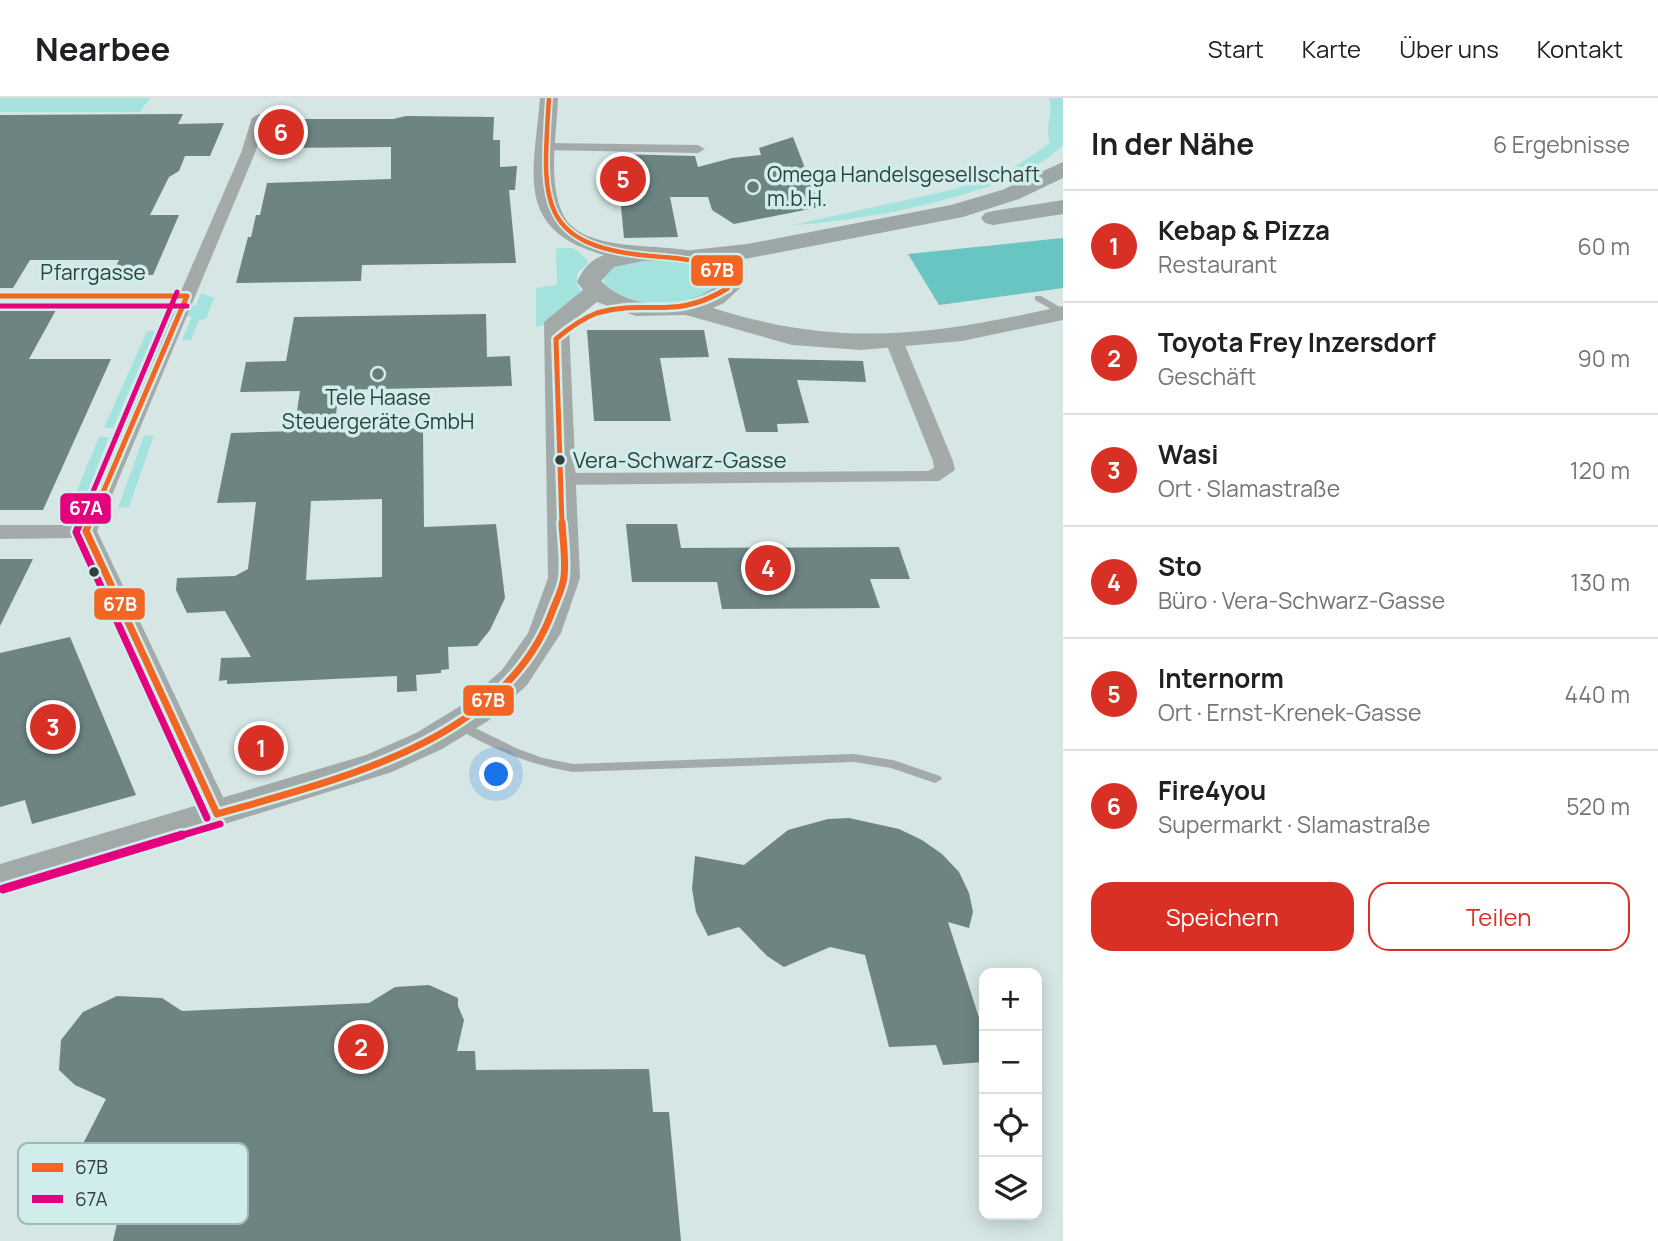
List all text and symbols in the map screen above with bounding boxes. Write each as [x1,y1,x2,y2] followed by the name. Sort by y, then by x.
[35,26,170,71] text: Nearbee
[1208,32,1264,65] text: Start
[1302,32,1361,65] text: Karte
[1399,32,1499,65] text: Über uns
[1537,32,1623,65] text: Kontakt
[258,106,304,158] pin: 6
[1091,123,1254,164] text: In der Nähe
[1493,128,1630,160] text: 6 Ergebnisse
[600,153,646,205] pin: 5
[767,160,1040,212] place label: Omega Handelsgesellschaft m.b.H.
[745,179,761,195] marker: Omega Handelsgesellschaft m.b.H.
[1158,212,1330,248] text: Kebap & Pizza
[1109,230,1119,262] text: 1
[1578,230,1630,262] text: 60 m
[1158,248,1277,280] text: Restaurant
[690,254,744,287] line badge: 67B
[700,257,734,283] text: 67B
[40,258,146,286] street label: Pfarrgasse
[1158,324,1436,360] text: Toyota Frey Inzersdorf
[1107,342,1121,374] text: 2
[1578,342,1630,374] text: 90 m
[1158,360,1256,392] text: Geschäft
[370,366,386,382] marker: Tele Haase Steuergeräte GmbH
[282,383,474,435] place label: Tele Haase Steuergeräte GmbH
[1158,436,1219,472] text: Wasi
[573,445,787,475] place label: Vera-Schwarz-Gasse
[553,453,567,467] marker: Vera-Schwarz-Gasse
[1107,454,1121,486] text: 3
[1570,454,1630,486] text: 120 m
[1158,472,1340,504] text: Ort · Slamastraße
[59,492,112,525] line badge: 67A
[69,495,103,521] text: 67A
[745,542,791,594] pin: 4
[1158,548,1202,584] text: Sto
[87,565,101,579] unlabelled marker
[1107,566,1121,598] text: 4
[1570,566,1630,598] text: 130 m
[1158,584,1445,616] text: Büro · Vera-Schwarz-Gasse
[93,587,146,621] line badge: 67B
[103,591,137,617] text: 67B
[1158,660,1284,696] text: Internorm
[1107,678,1121,710] text: 5
[1565,678,1630,710] text: 440 m
[462,684,515,717] line badge: 67B
[471,687,505,713] text: 67B
[1158,696,1421,728] text: Ort · Ernst-Krenek-Gasse
[30,701,76,753] pin: 3
[238,722,284,774] pin: 1
[479,757,513,791] your location
[1158,772,1266,808] text: Fire4you
[1107,790,1121,822] text: 6
[1566,790,1630,822] text: 520 m
[1158,808,1431,840] text: Supermarkt · Slamastraße
[1091,882,1354,951] button: Speichern
[1368,882,1630,951] button: Teilen
[979,968,1042,1220] map controls
[979,968,1042,1031] button: +
[338,1021,384,1073] pin: 2
[979,1031,1042,1094] button: −
[979,1094,1042,1157] button: locate
[18,1143,248,1224] legend
[75,1154,108,1180] text: 67B
[979,1157,1042,1220] button: layers
[75,1186,108,1212] text: 67A

